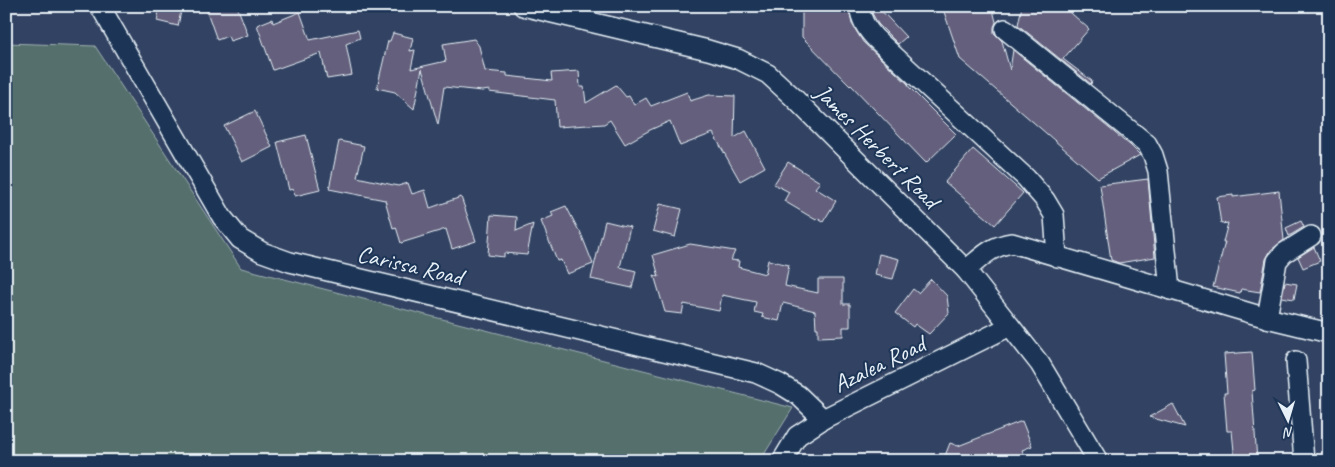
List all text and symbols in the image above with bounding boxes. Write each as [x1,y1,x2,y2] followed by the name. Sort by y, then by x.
[808,77,948,217] street label: James Herbert Road
[354,238,469,292] street label: Carissa Road
[828,327,933,399] street label: Azalea Road
[1262,394,1312,444] north arrow
[1282,424,1294,442] text: N

